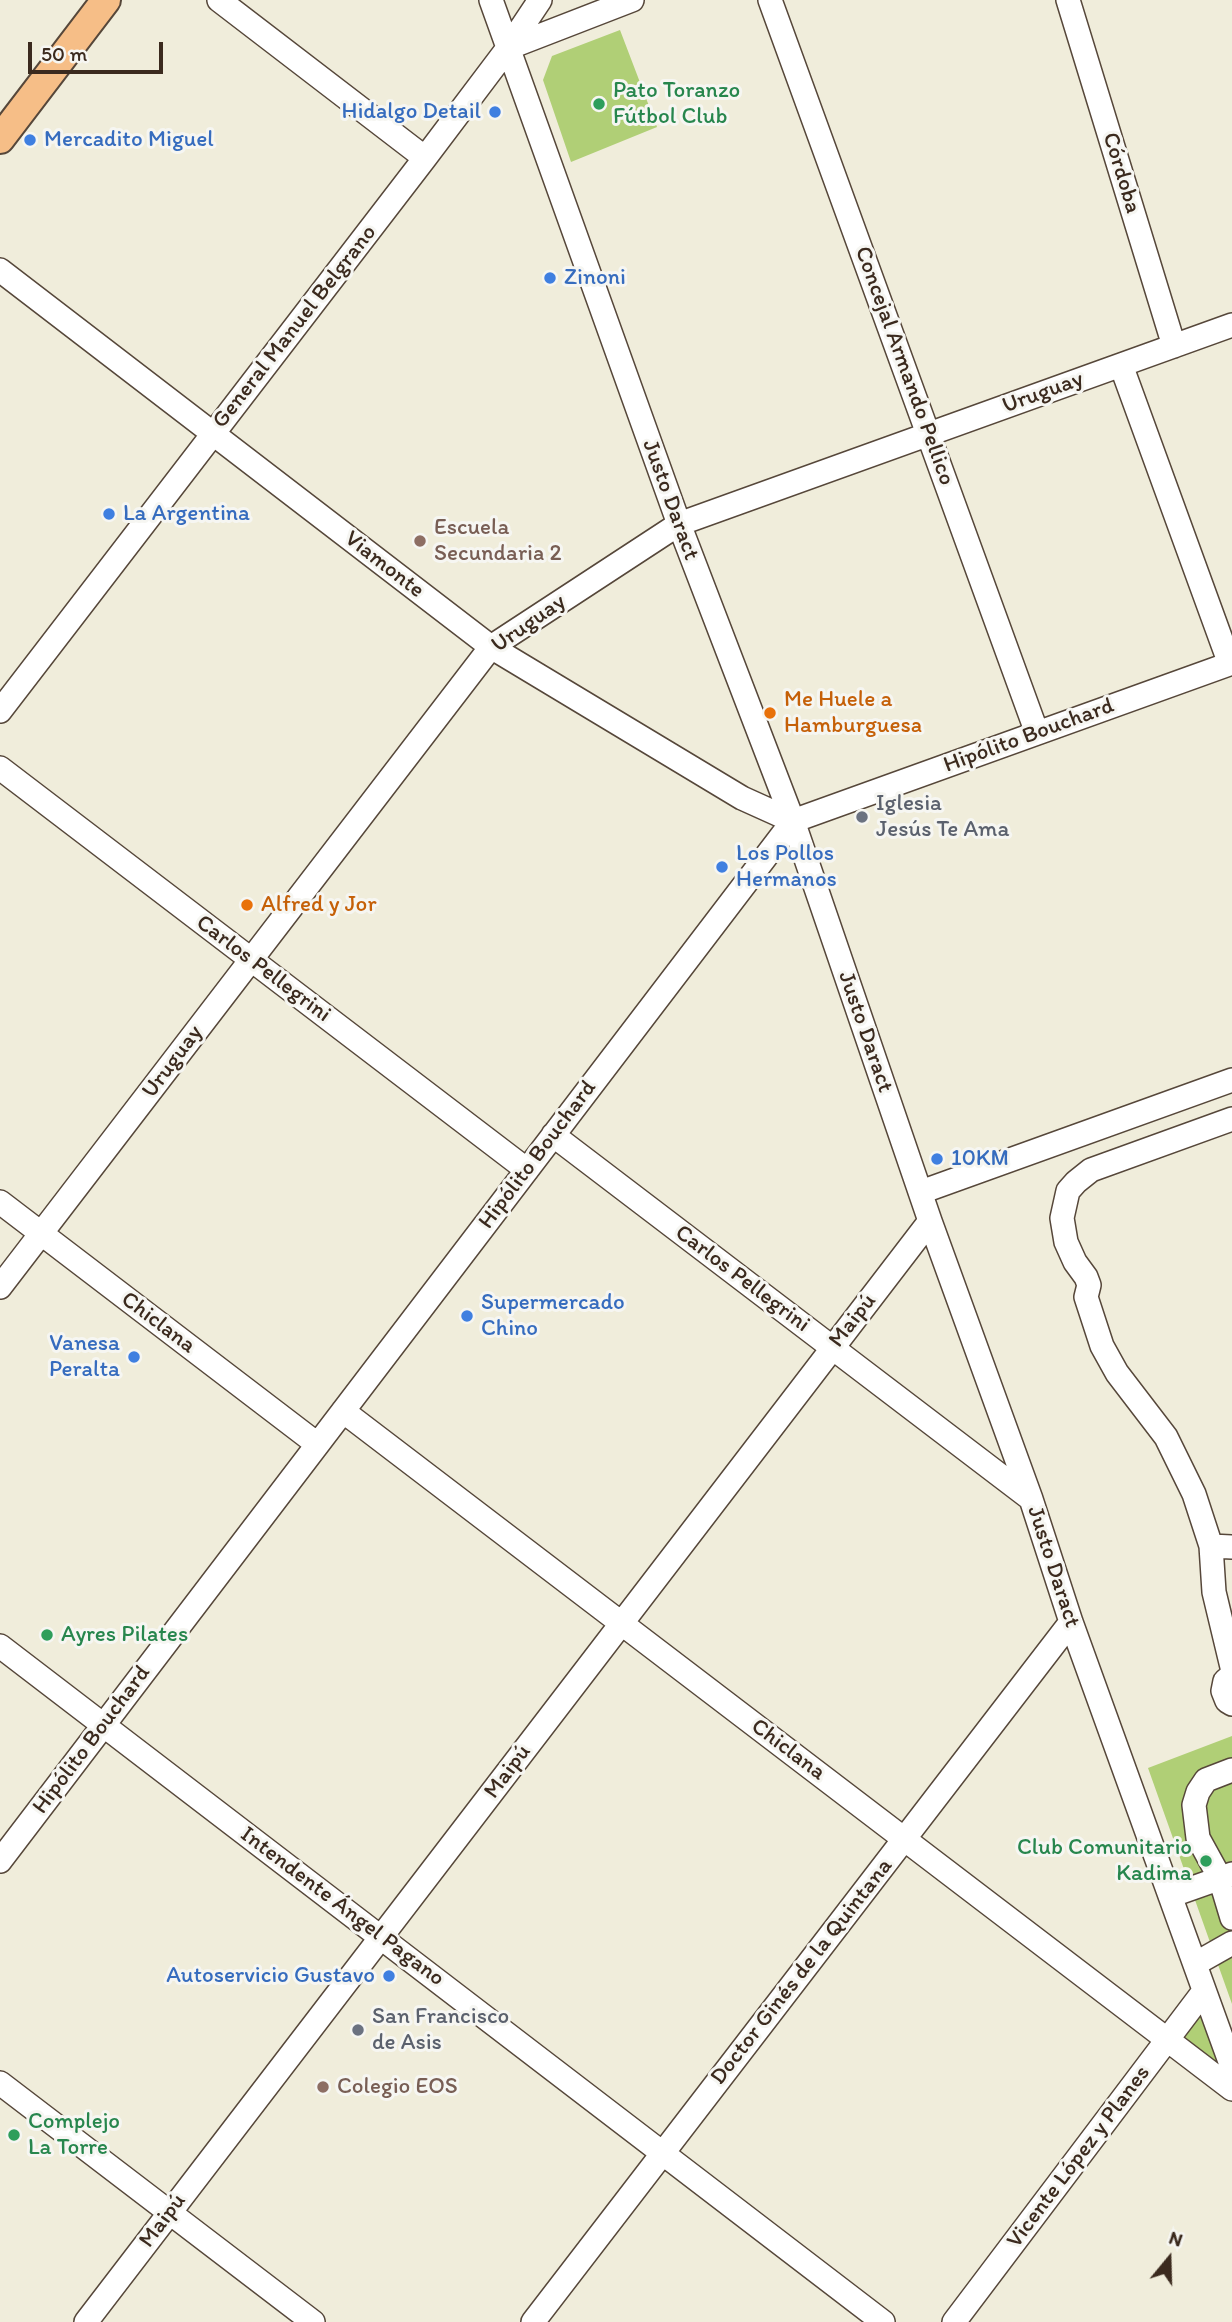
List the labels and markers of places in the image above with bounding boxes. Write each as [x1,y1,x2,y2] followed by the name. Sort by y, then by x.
[613,77,740,131] place label: Pato Toranzo Fútbol Club
[591,96,607,112] marker: Pato Toranzo Fútbol Club
[342,98,481,126] place label: Hidalgo Detail
[487,104,503,120] marker: Hidalgo Detail
[44,126,214,154] place label: Mercadito Miguel
[22,132,38,148] marker: Mercadito Miguel
[564,264,626,292] place label: Zinoni
[542,270,558,286] marker: Zinoni
[123,500,250,528] place label: La Argentina
[101,506,117,522] marker: La Argentina
[434,514,562,568] place label: Escuela Secundaria 2
[412,533,428,549] marker: Escuela Secundaria 2
[784,686,922,740] place label: Me Huele a Hamburguesa
[762,705,778,721] marker: Me Huele a Hamburguesa
[876,790,1009,844] place label: Iglesia Jesús Te Ama
[854,809,870,825] marker: Iglesia Jesús Te Ama
[736,840,837,894] place label: Los Pollos Hermanos
[714,859,730,875] marker: Los Pollos Hermanos
[261,891,377,919] place label: Alfred y Jor
[239,897,255,913] marker: Alfred y Jor
[951,1145,1009,1173] place label: 10KM
[929,1151,945,1167] marker: 10KM
[481,1289,625,1343] place label: Supermercado Chino
[459,1308,475,1324] marker: Supermercado Chino
[49,1330,120,1384] place label: Vanesa Peralta
[126,1349,142,1365] marker: Vanesa Peralta
[61,1621,188,1649] place label: Ayres Pilates
[39,1627,55,1643] marker: Ayres Pilates
[1017,1834,1192,1888] place label: Club Comunitario Kadima
[1198,1853,1214,1869] marker: Club Comunitario Kadima
[166,1962,375,1990] place label: Autoservicio Gustavo
[381,1968,397,1984] marker: Autoservicio Gustavo
[372,2003,509,2057] place label: San Francisco de Asis
[350,2022,366,2038] marker: San Francisco de Asis
[337,2073,458,2101] place label: Colegio EOS
[315,2079,331,2095] marker: Colegio EOS
[28,2108,120,2162] place label: Complejo La Torre
[6,2127,22,2143] marker: Complejo La Torre

